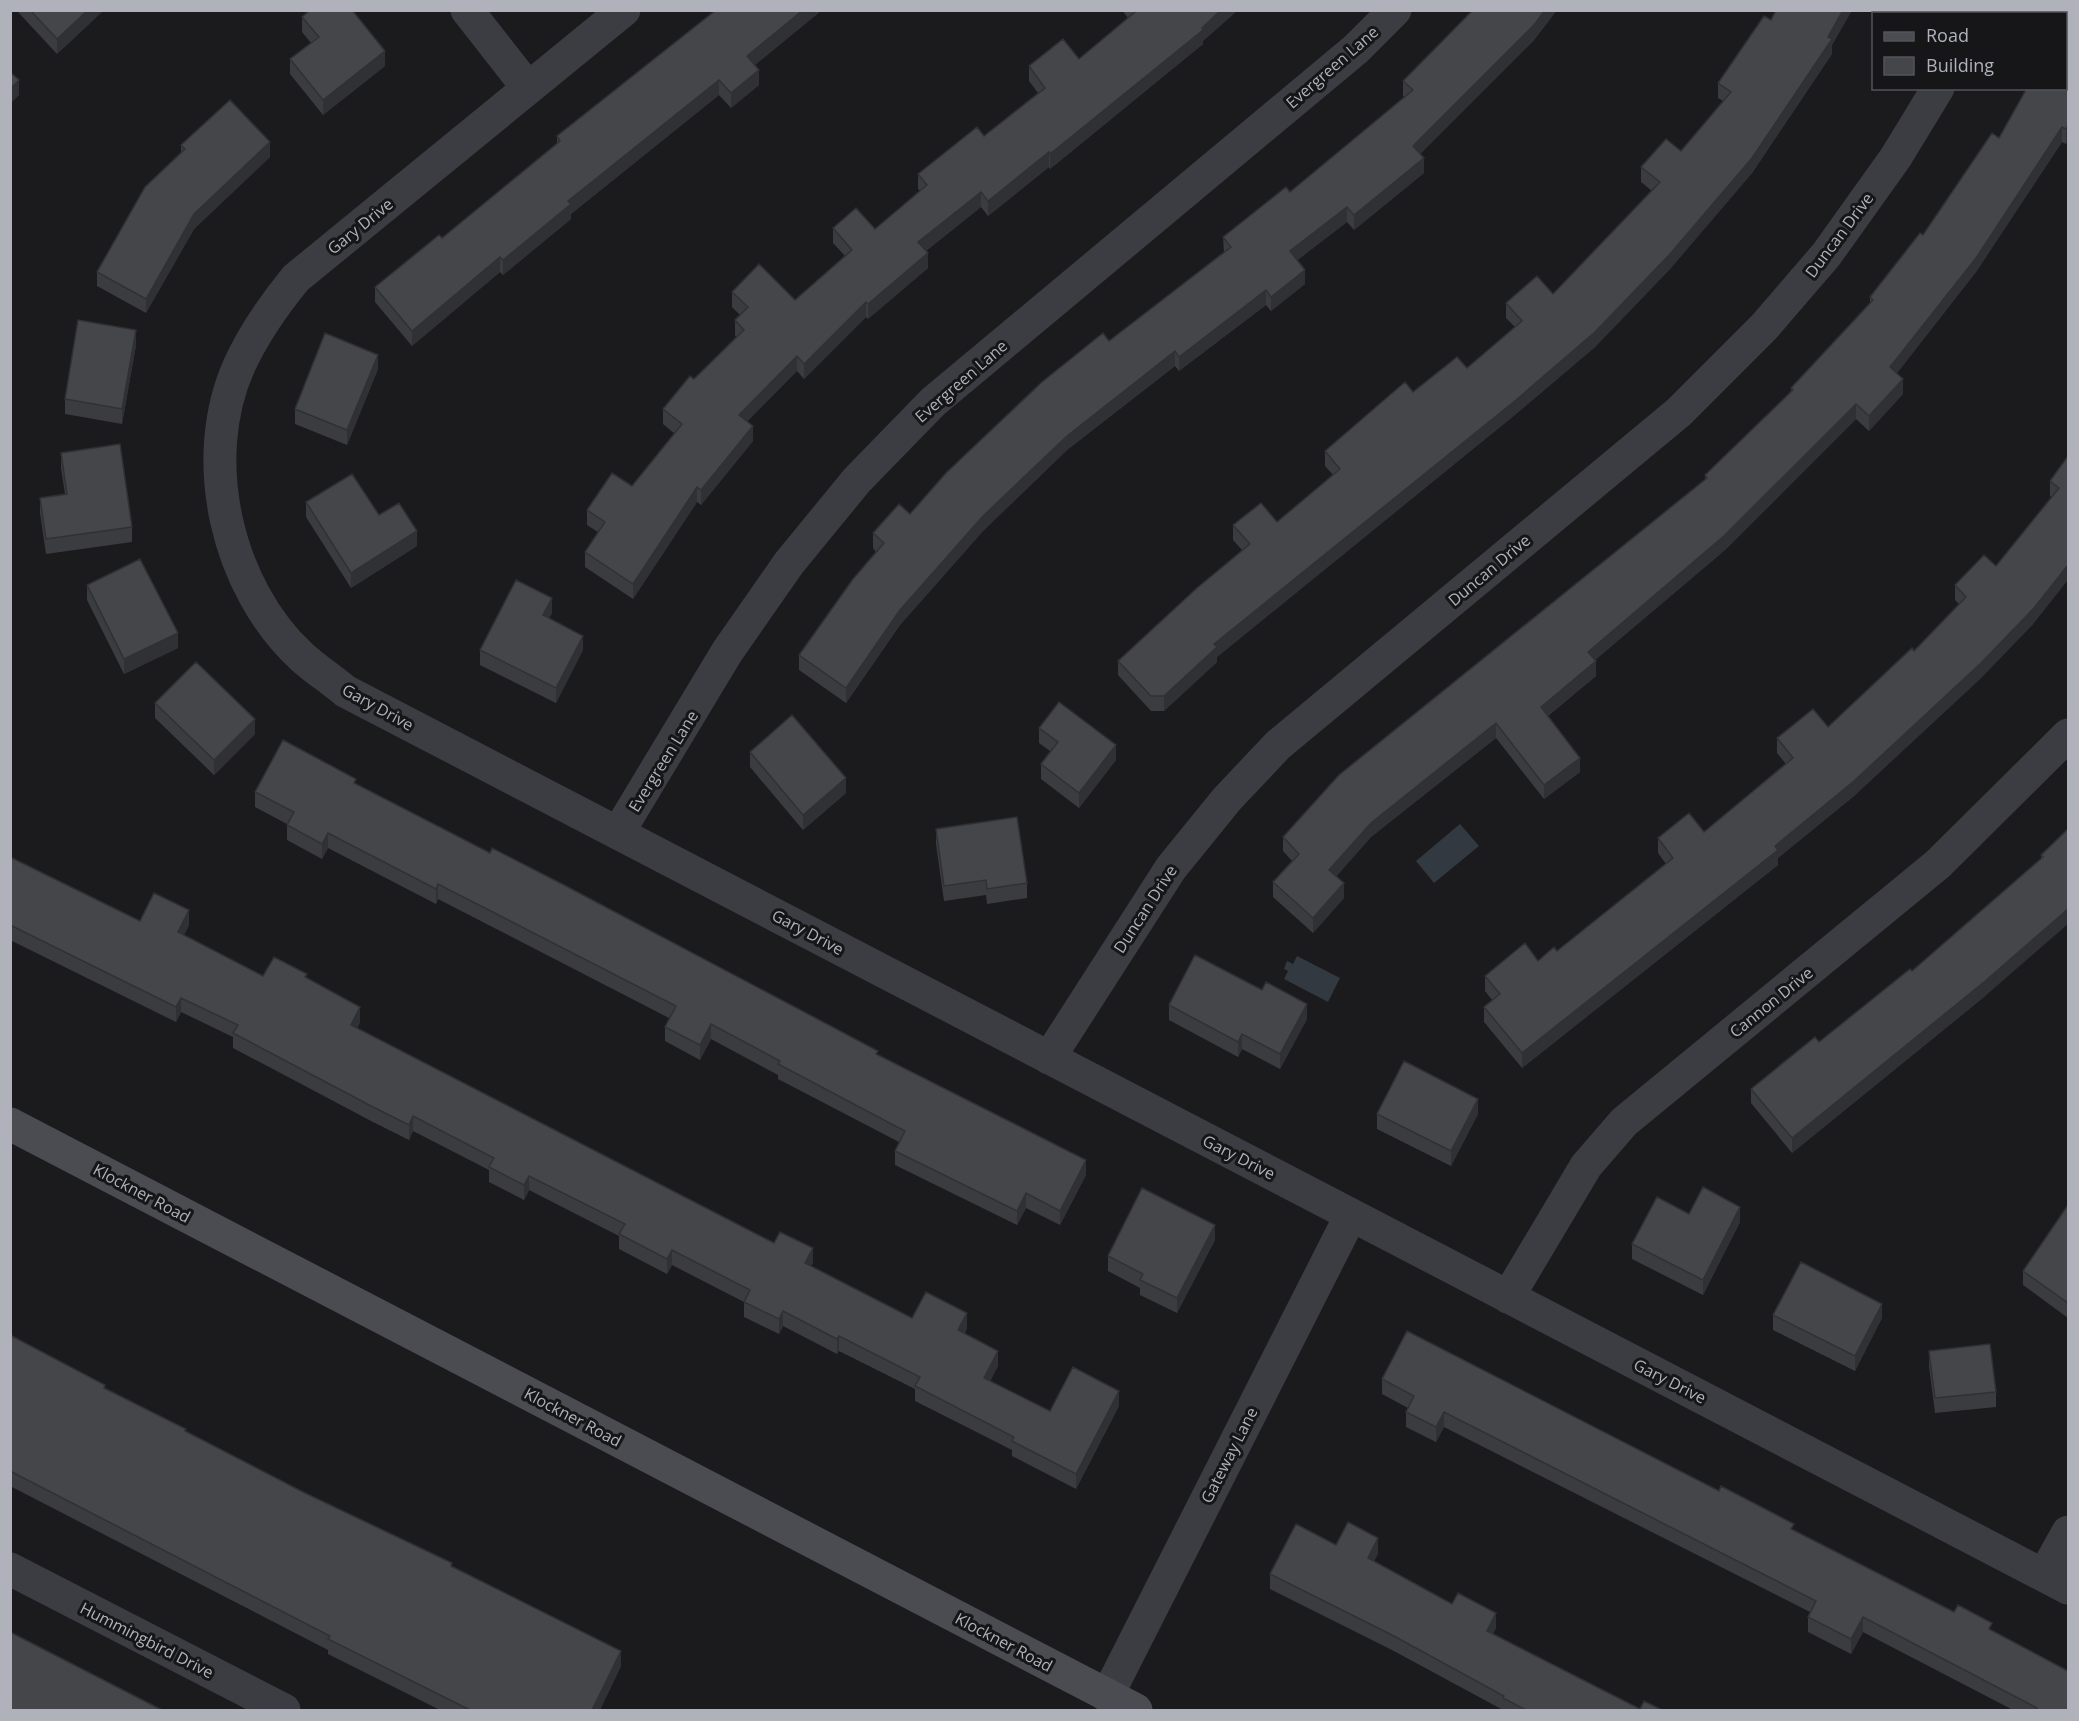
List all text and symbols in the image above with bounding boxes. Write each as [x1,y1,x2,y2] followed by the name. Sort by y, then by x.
[1872,12,2067,90] legend
[1281,21,1383,113] street label: Evergreen Lane
[1926,23,1969,47] text: Road
[1926,53,1994,77] text: Building
[1800,188,1878,282] street label: Duncan Drive
[323,193,397,259] street label: Gary Drive
[910,335,1012,427] street label: Evergreen Lane
[1443,529,1535,611] street label: Duncan Drive
[338,678,418,736] street label: Gary Drive
[623,706,703,816] street label: Evergreen Lane
[1108,861,1182,957] street label: Duncan Drive
[768,904,848,960] street label: Gary Drive
[1725,962,1817,1042] street label: Cannon Drive
[1199,1129,1279,1185] street label: Gary Drive
[90,1158,194,1228] street label: Klockner Road
[1630,1353,1710,1409] street label: Gary Drive
[521,1382,625,1452] street label: Klockner Road
[1195,1403,1263,1507] street label: Gateway Lane
[76,1597,218,1683] street label: Hummingbird Drive
[952,1607,1056,1677] street label: Klockner Road

